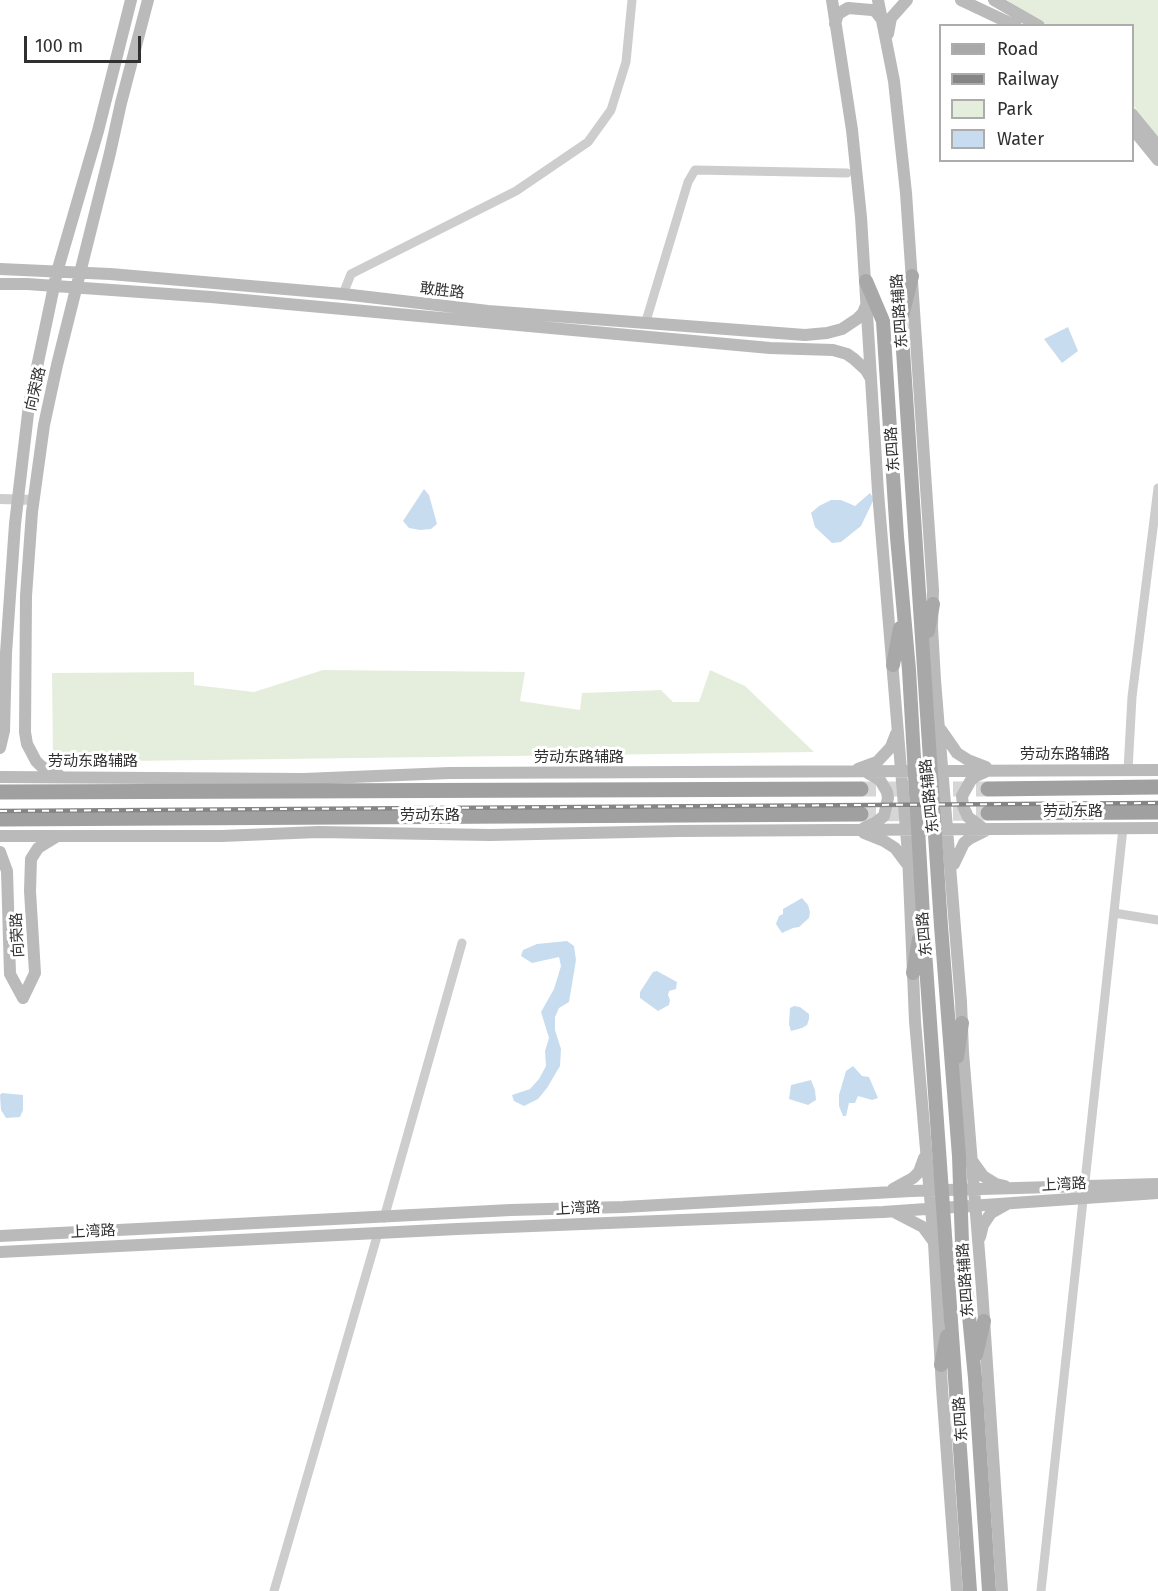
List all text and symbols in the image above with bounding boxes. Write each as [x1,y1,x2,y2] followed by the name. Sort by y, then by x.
[27,24,144,62] scale bar
[939,24,1134,162] legend
[35,35,83,57] text: 100 m
[997,38,1039,60] text: Road
[997,68,1059,90] text: Railway
[997,98,1032,120] text: Park
[997,128,1044,150] text: Water
[888,273,912,349] street label: 东四路辅路
[419,279,465,303] street label: 敢胜路
[22,365,50,413] street label: 向荣路
[882,426,904,472] street label: 东四路
[1020,746,1110,764] street label: 劳动东路辅路
[534,749,624,767] street label: 劳动东路辅路
[48,753,138,771] street label: 劳动东路辅路
[917,758,943,834] street label: 东四路辅路
[1043,803,1103,821] street label: 劳动东路
[400,807,460,825] street label: 劳动东路
[914,911,936,957] street label: 东四路
[8,912,28,958] street label: 向荣路
[1041,1175,1087,1195] street label: 上湾路
[555,1199,601,1219] street label: 上湾路
[70,1222,116,1242] street label: 上湾路
[954,1242,978,1318] street label: 东四路辅路
[950,1396,972,1442] street label: 东四路

